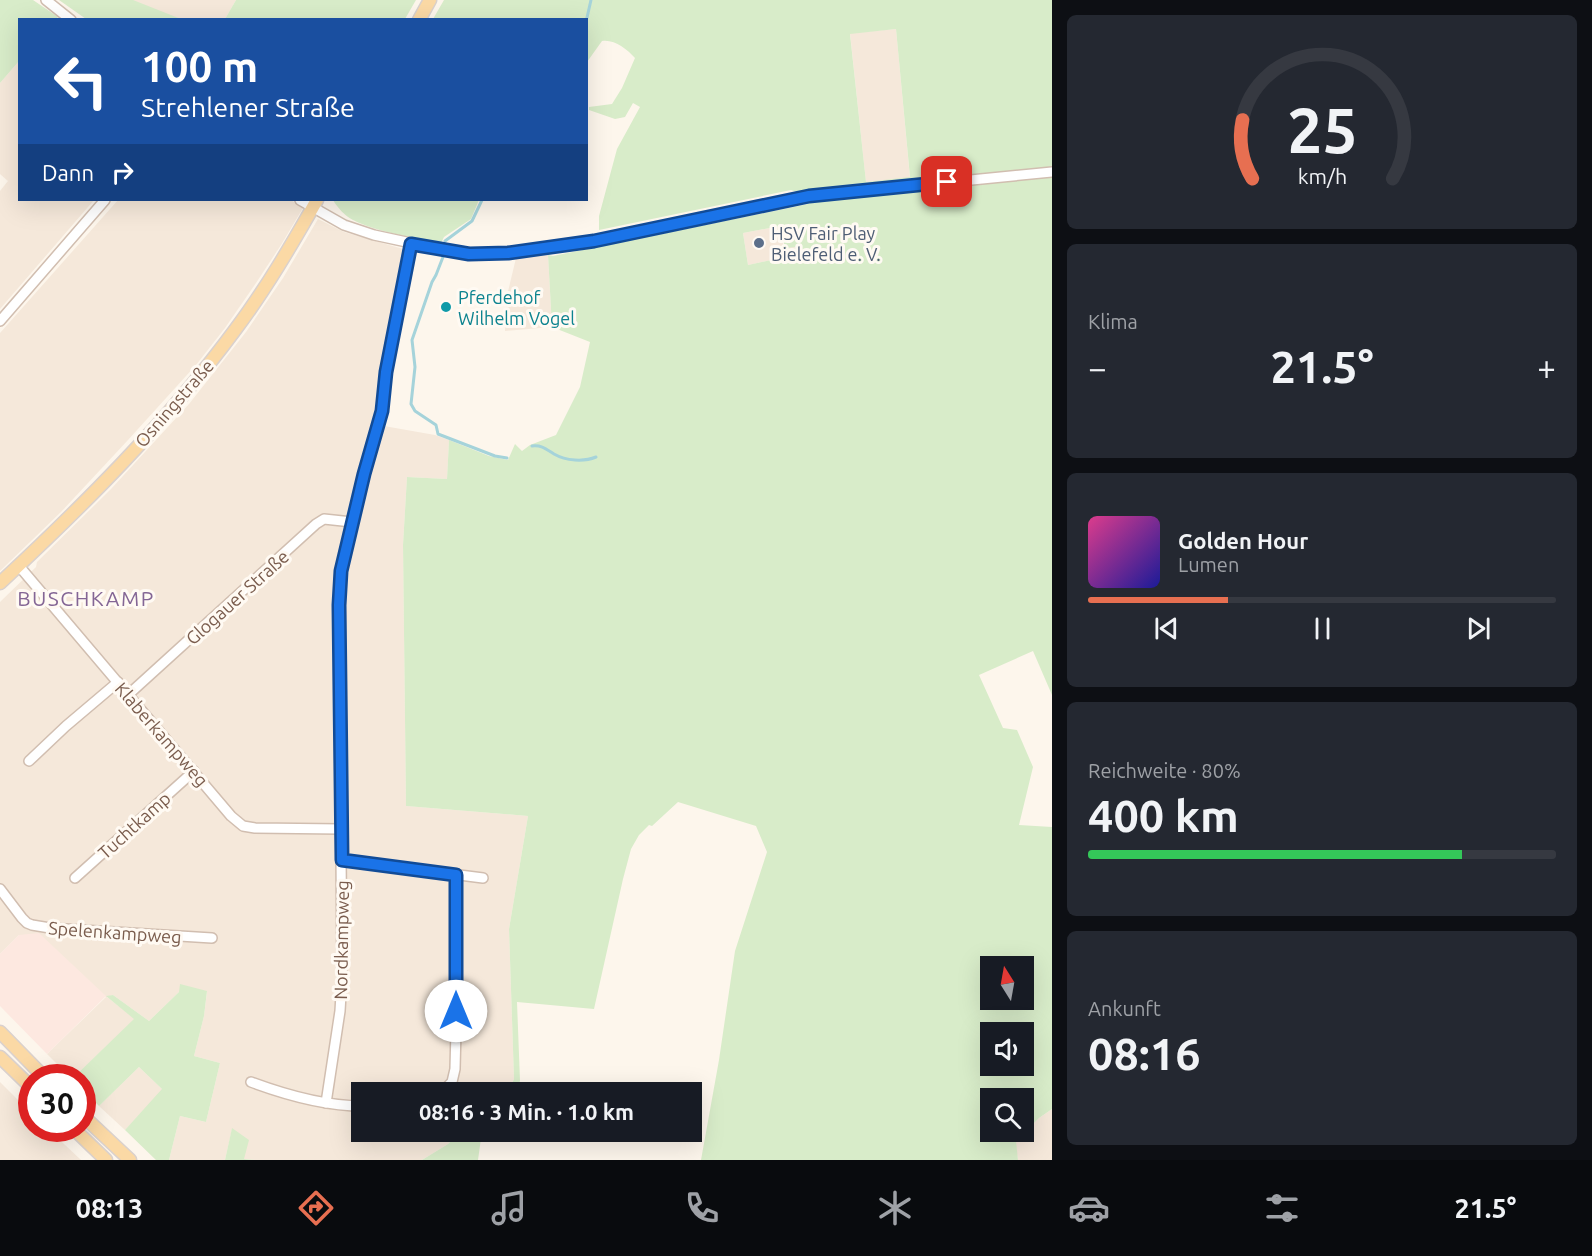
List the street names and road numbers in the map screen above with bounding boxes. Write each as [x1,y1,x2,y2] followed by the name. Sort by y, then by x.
[131,355,217,451] street label: Osningstraße
[182,546,292,648] street label: Glogauer Straße
[112,678,212,790] street label: Klaberkampweg
[94,787,174,863] street label: Tuchtkamp
[330,880,352,1000] street label: Nordkampweg
[48,917,182,947] street label: Spelenkampweg

